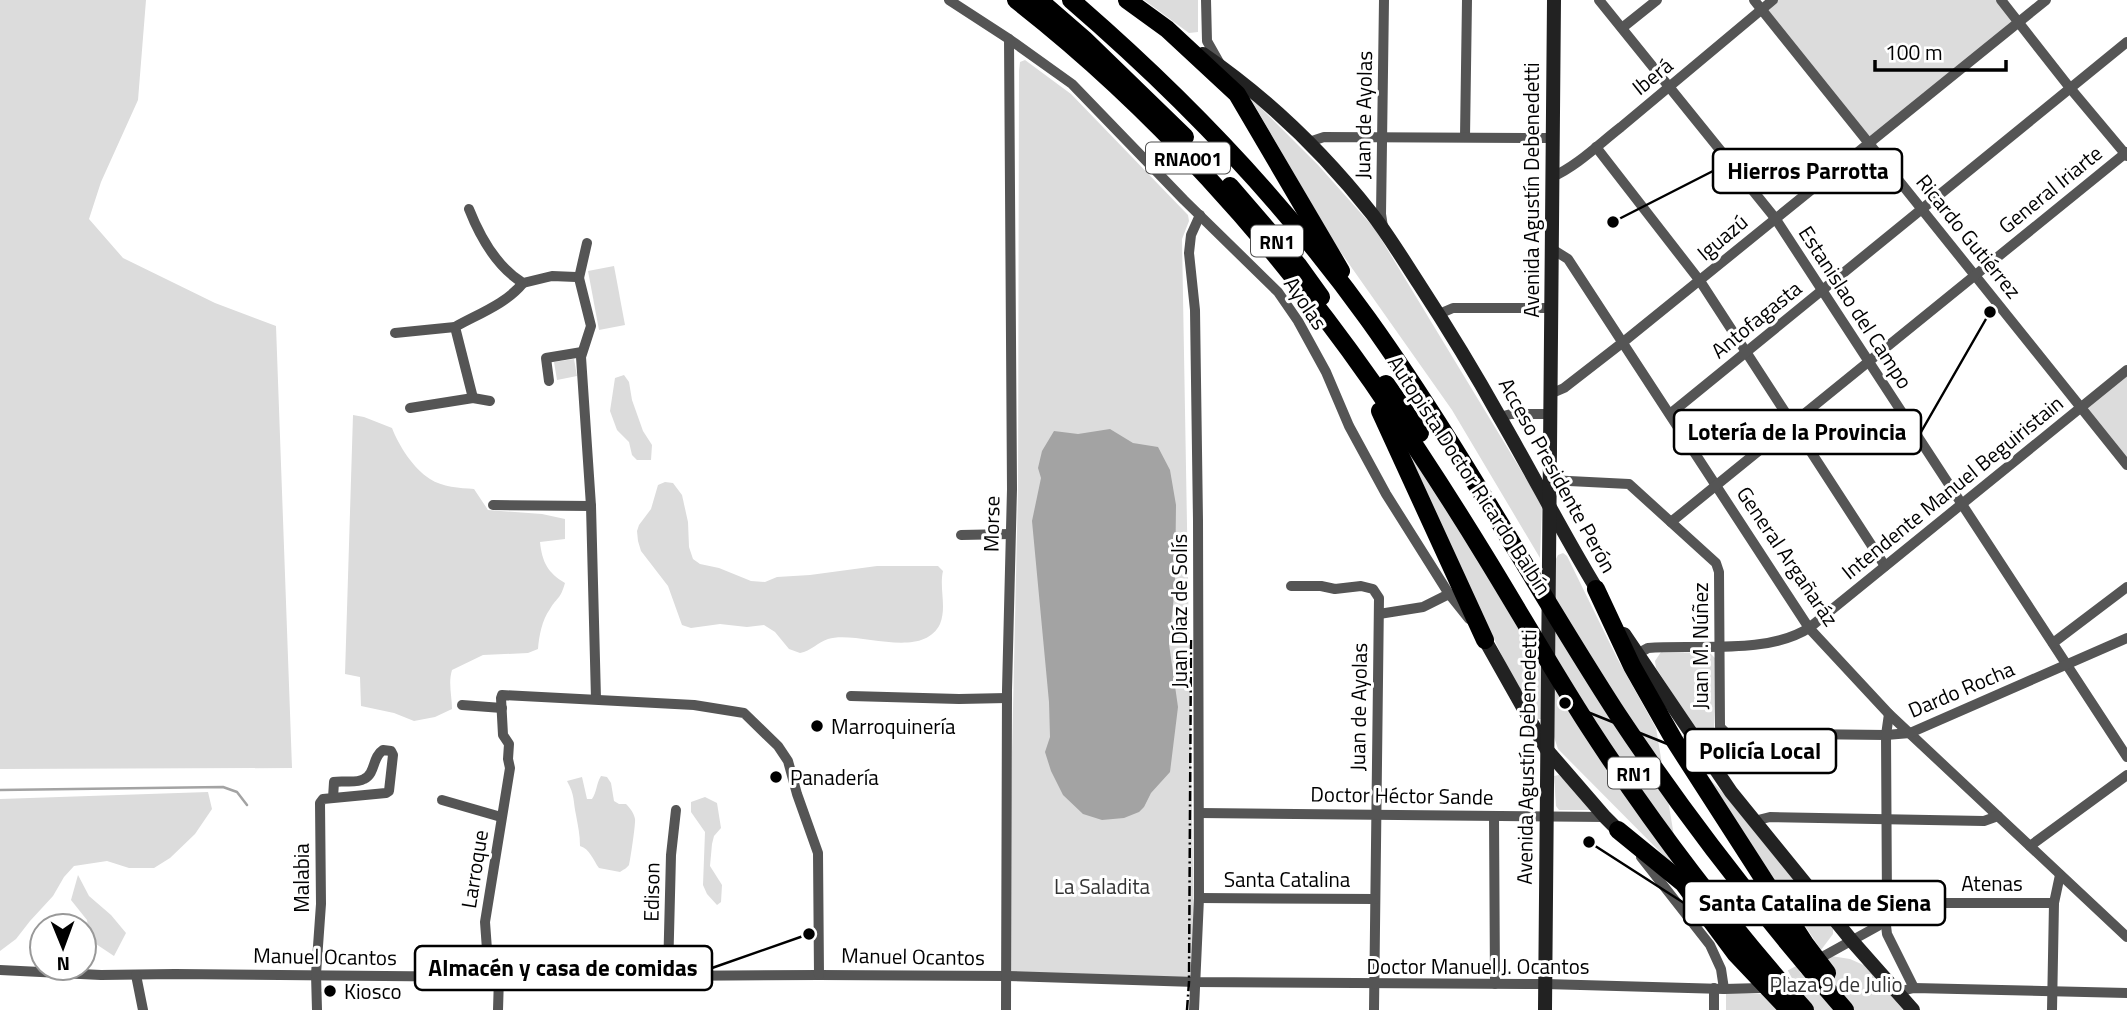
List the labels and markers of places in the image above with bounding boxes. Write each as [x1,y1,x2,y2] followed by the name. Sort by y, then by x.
[1713,149,1902,193] callout: Hierros Parrotta
[1674,410,1921,454] callout: Lotería de la Provincia
[831,710,956,742] place label: Marroquinería
[809,718,825,734] marker: Marroquinería
[1685,729,1836,773] callout: Policía Local
[790,761,879,793] place label: Panadería
[768,769,784,785] marker: Panadería
[1684,881,1945,925] callout: Santa Catalina de Siena
[415,946,712,990] callout: Almacén y casa de comidas
[344,975,402,1007] place label: Kiosco
[322,983,338,999] marker: Kiosco

